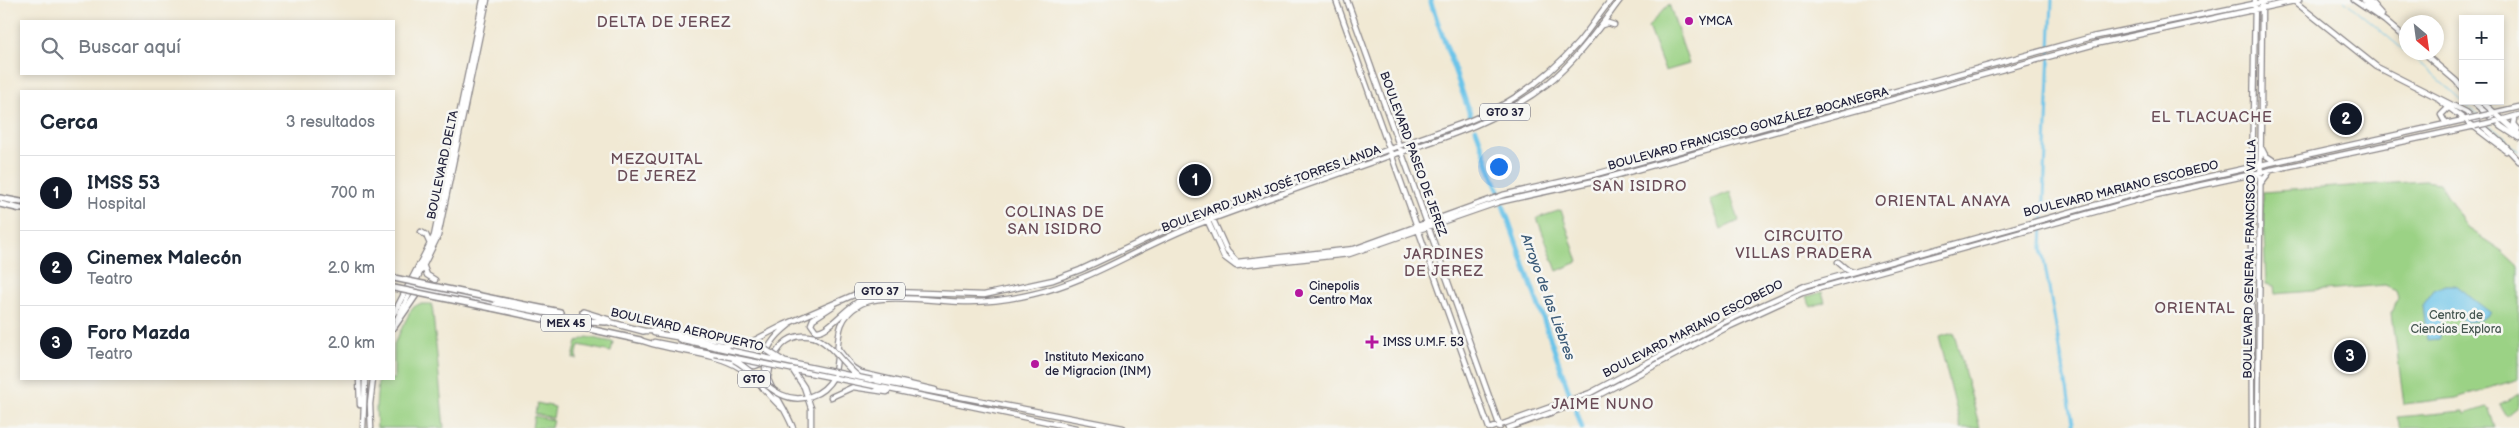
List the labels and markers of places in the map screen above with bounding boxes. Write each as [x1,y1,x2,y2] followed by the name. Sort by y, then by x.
[1698,14,1733,29] place label: YMCA
[1683,15,1695,27] marker: YMCA
[2330,100,2362,138] pin: 2
[1179,161,1211,199] pin: 1
[1309,279,1372,308] place label: Cinepolis Centro Max
[1293,287,1305,299] marker: Cinepolis Centro Max
[1365,335,1379,349] marker: IMSS U.M.F. 53
[1383,335,1464,350] place label: IMSS U.M.F. 53
[2334,337,2366,375] pin: 3
[1045,350,1151,379] place label: Instituto Mexicano de Migracion (INM)
[1029,358,1041,370] marker: Instituto Mexicano de Migracion (INM)

